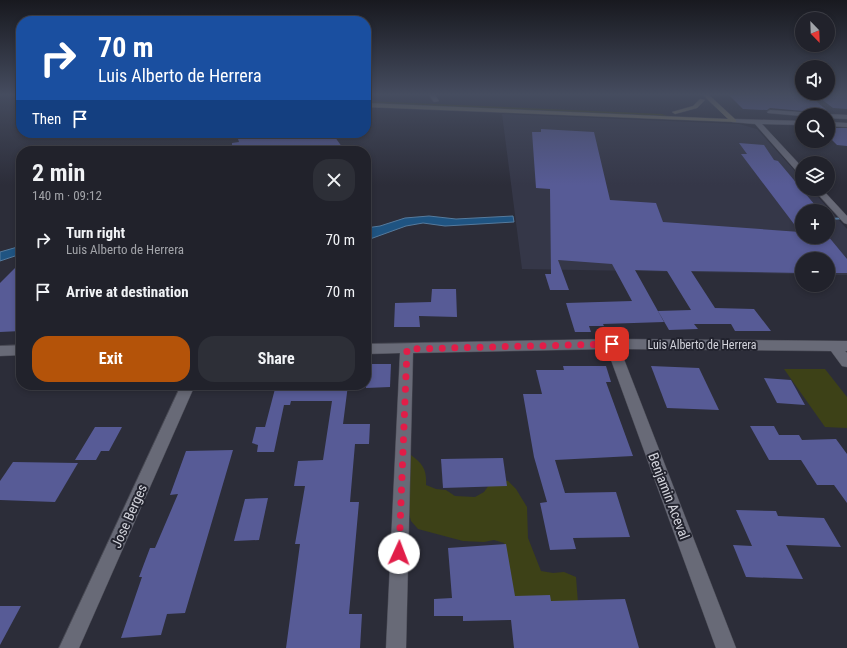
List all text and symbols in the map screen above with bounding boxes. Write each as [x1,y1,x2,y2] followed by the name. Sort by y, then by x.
[795,12,835,52] north arrow
[795,12,835,292] map controls
[98,31,154,64] text: 70 m
[32,32,84,84] icon: right
[795,60,835,100] button: sound
[98,65,262,86] text: Luis Alberto de Herrera
[69,108,91,130] icon: arrive
[795,108,835,148] button: search
[32,110,61,128] text: Then
[795,156,835,196] button: layers
[32,159,85,187] text: 2 min
[313,159,355,201] button: close
[32,188,102,203] text: 140 m · 09:12
[795,204,835,244] button: +
[66,224,125,242] text: Turn right
[32,229,54,251] icon: right
[325,231,355,249] text: 70 m
[66,242,184,257] text: Luis Alberto de Herrera
[795,252,835,292] button: −
[32,281,54,303] icon: arrive
[66,283,189,301] text: Arrive at destination
[325,283,355,301] text: 70 m
[595,327,629,361] pin
[601,333,623,355] icon: arrive
[32,336,190,382] button: Exit
[198,336,355,382] button: Share
[647,338,757,352] street label: Luis Alberto de Herrera
[645,450,693,542] street label: Benjamin Aceval
[108,482,150,550] street label: Jose Berges
[378,532,420,574] position arrow

